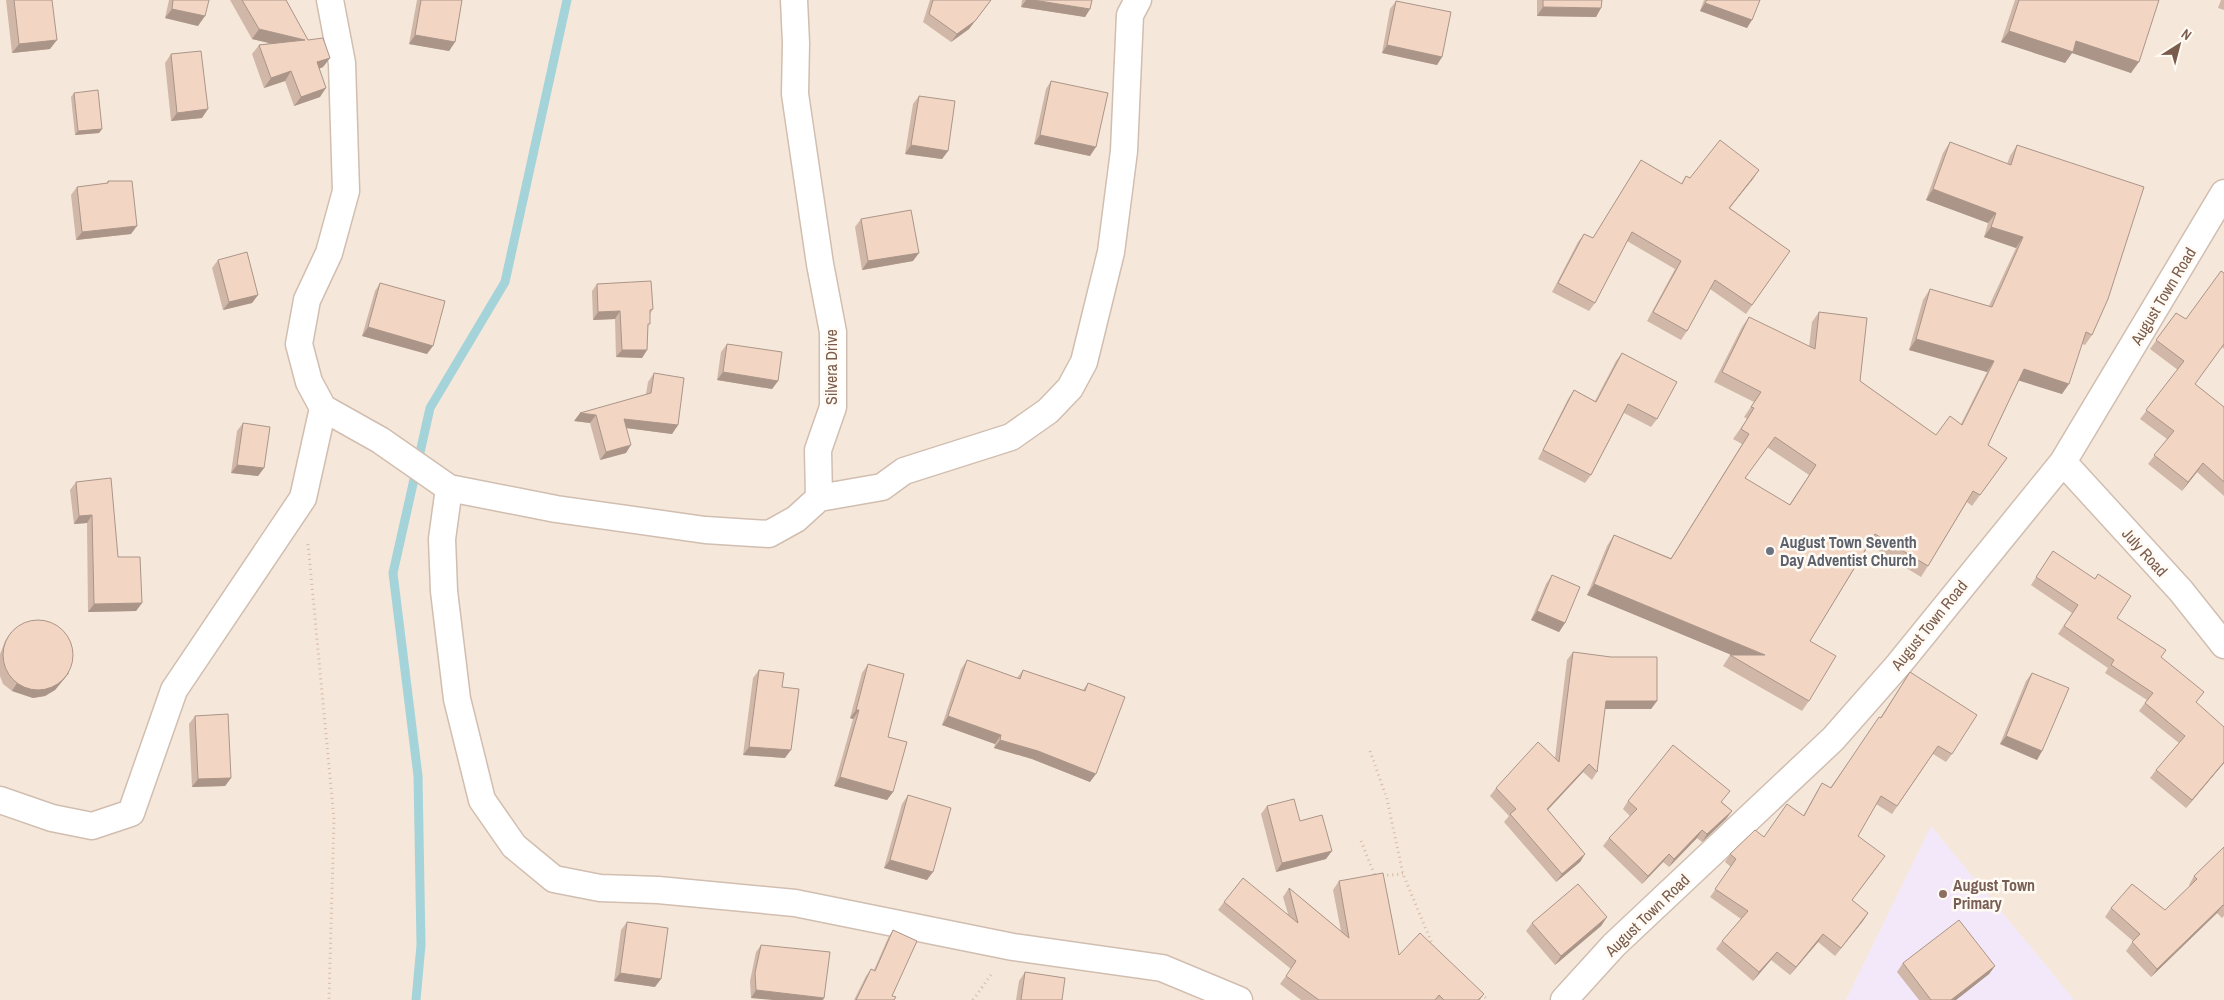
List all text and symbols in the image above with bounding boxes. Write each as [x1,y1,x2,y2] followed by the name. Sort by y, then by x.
[2154,20,2204,70] north arrow
[2178,25,2195,44] text: N
[2125,243,2201,350] street label: August Town Road
[820,329,842,405] street label: Silvera Drive
[2117,523,2173,581] street label: July Road
[1780,531,1917,571] place label: August Town Seventh Day Adventist Church
[1764,545,1776,557] marker: August Town Seventh Day Adventist Church
[1885,575,1972,675] street label: August Town Road
[1599,869,1694,962] street label: August Town Road
[1953,874,2035,914] place label: August Town Primary
[1937,888,1949,900] marker: August Town Primary

